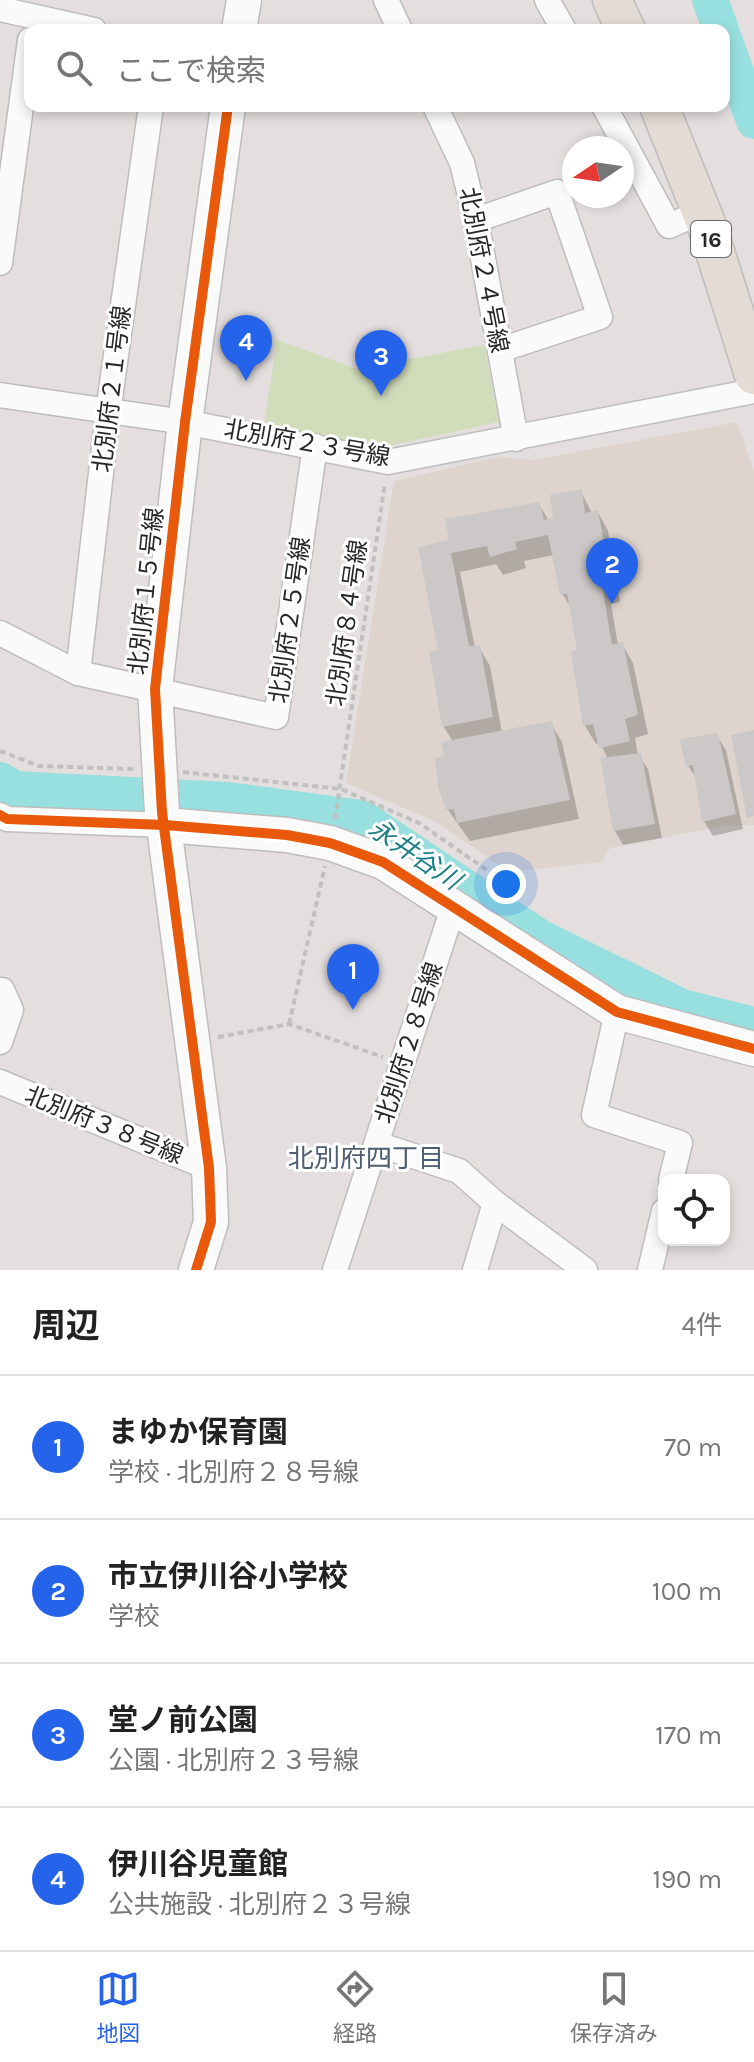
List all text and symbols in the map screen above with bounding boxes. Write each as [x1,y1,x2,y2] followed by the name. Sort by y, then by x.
[24,24,730,112] search box
[52,46,96,90] icon: search
[116,53,266,89] text: ここで検索
[562,136,634,208] north arrow
[454,185,514,355] street label: 北別府２４号線
[691,221,731,257] road number: 16
[88,304,136,474] street label: 北別府２１号線
[220,315,272,381] pin: 4
[355,330,407,396] pin: 3
[222,415,392,471] street label: 北別府２３号線
[123,506,169,676] street label: 北別府１５号線
[264,535,316,705] street label: 北別府２５号線
[321,538,373,708] street label: 北別府８４号線
[586,538,638,604] pin: 2
[363,812,469,898] water label: 永井谷川
[486,864,526,904] your location
[327,944,379,1010] pin: 1
[370,959,448,1127] street label: 北別府２８号線
[21,1081,187,1169] street label: 北別府３８号線
[288,1143,444,1174] district label: 北別府四丁目
[658,1174,730,1246] map controls
[658,1174,730,1246] button: locate
[32,1306,100,1346] text: 周辺
[681,1310,722,1341] text: 4件
[108,1414,288,1450] text: まゆか保育園
[53,1432,63,1463] text: 1
[664,1432,722,1463] text: 70 m
[108,1457,359,1488] text: 学校 · 北別府２８号線
[108,1558,348,1594] text: 市立伊川谷小学校
[50,1576,66,1607] text: 2
[652,1576,722,1607] text: 100 m
[108,1601,160,1632] text: 学校
[108,1702,258,1738] text: 堂ノ前公園
[50,1720,66,1751] text: 3
[655,1720,722,1751] text: 170 m
[108,1745,359,1776] text: 公園 · 北別府２３号線
[108,1846,288,1882] text: 伊川谷児童館
[50,1864,66,1895] text: 4
[652,1864,722,1895] text: 190 m
[108,1889,411,1920] text: 公共施設 · 北別府２３号線
[96,1967,140,2047] tab: 地図
[333,1967,377,2047] tab: 経路
[570,1967,658,2047] tab: 保存済み

